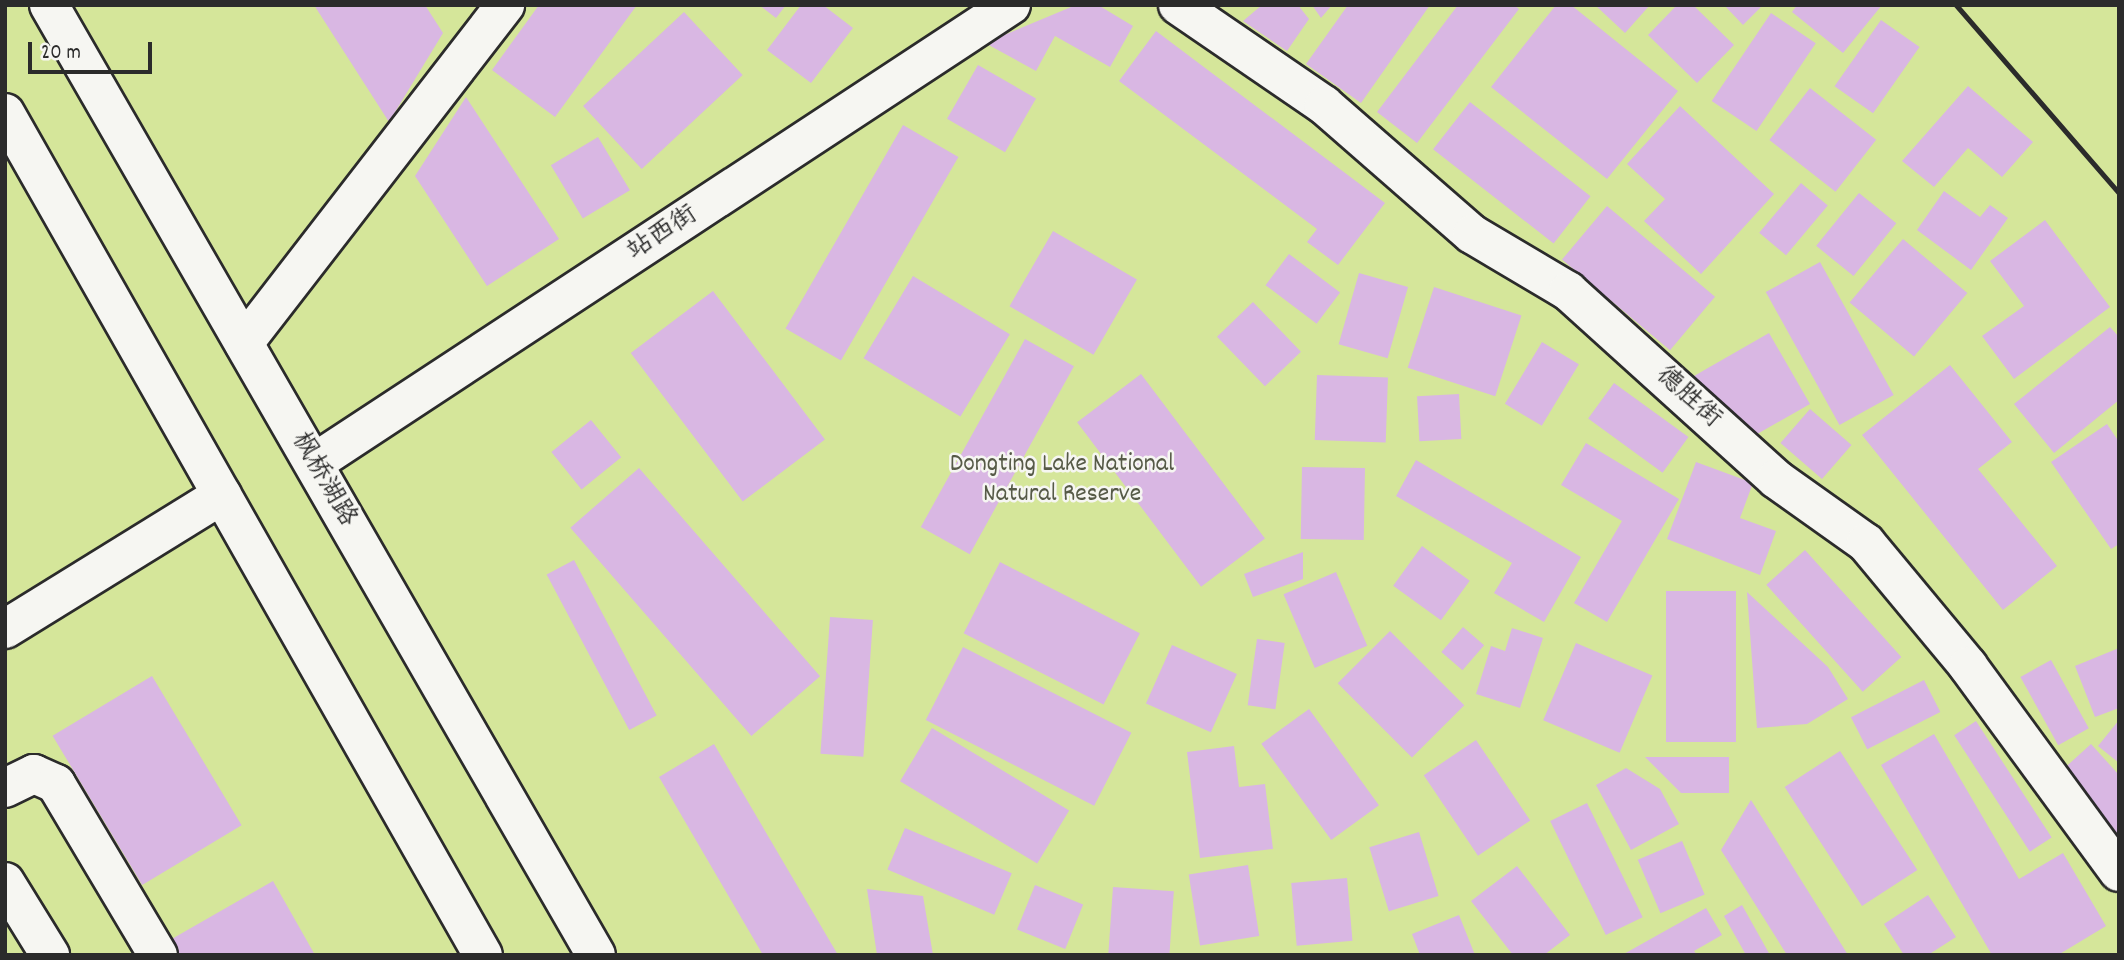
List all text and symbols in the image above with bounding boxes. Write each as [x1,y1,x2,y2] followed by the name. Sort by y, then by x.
[32,28,156,72] scale bar
[41,39,81,69] text: 20 m
[622,200,704,268] street label: 站西街
[1649,360,1727,436] street label: 德胜街
[283,427,363,533] street label: 枫桥湖路
[950,449,1174,510] park label: Dongting Lake National Natural Reserve

